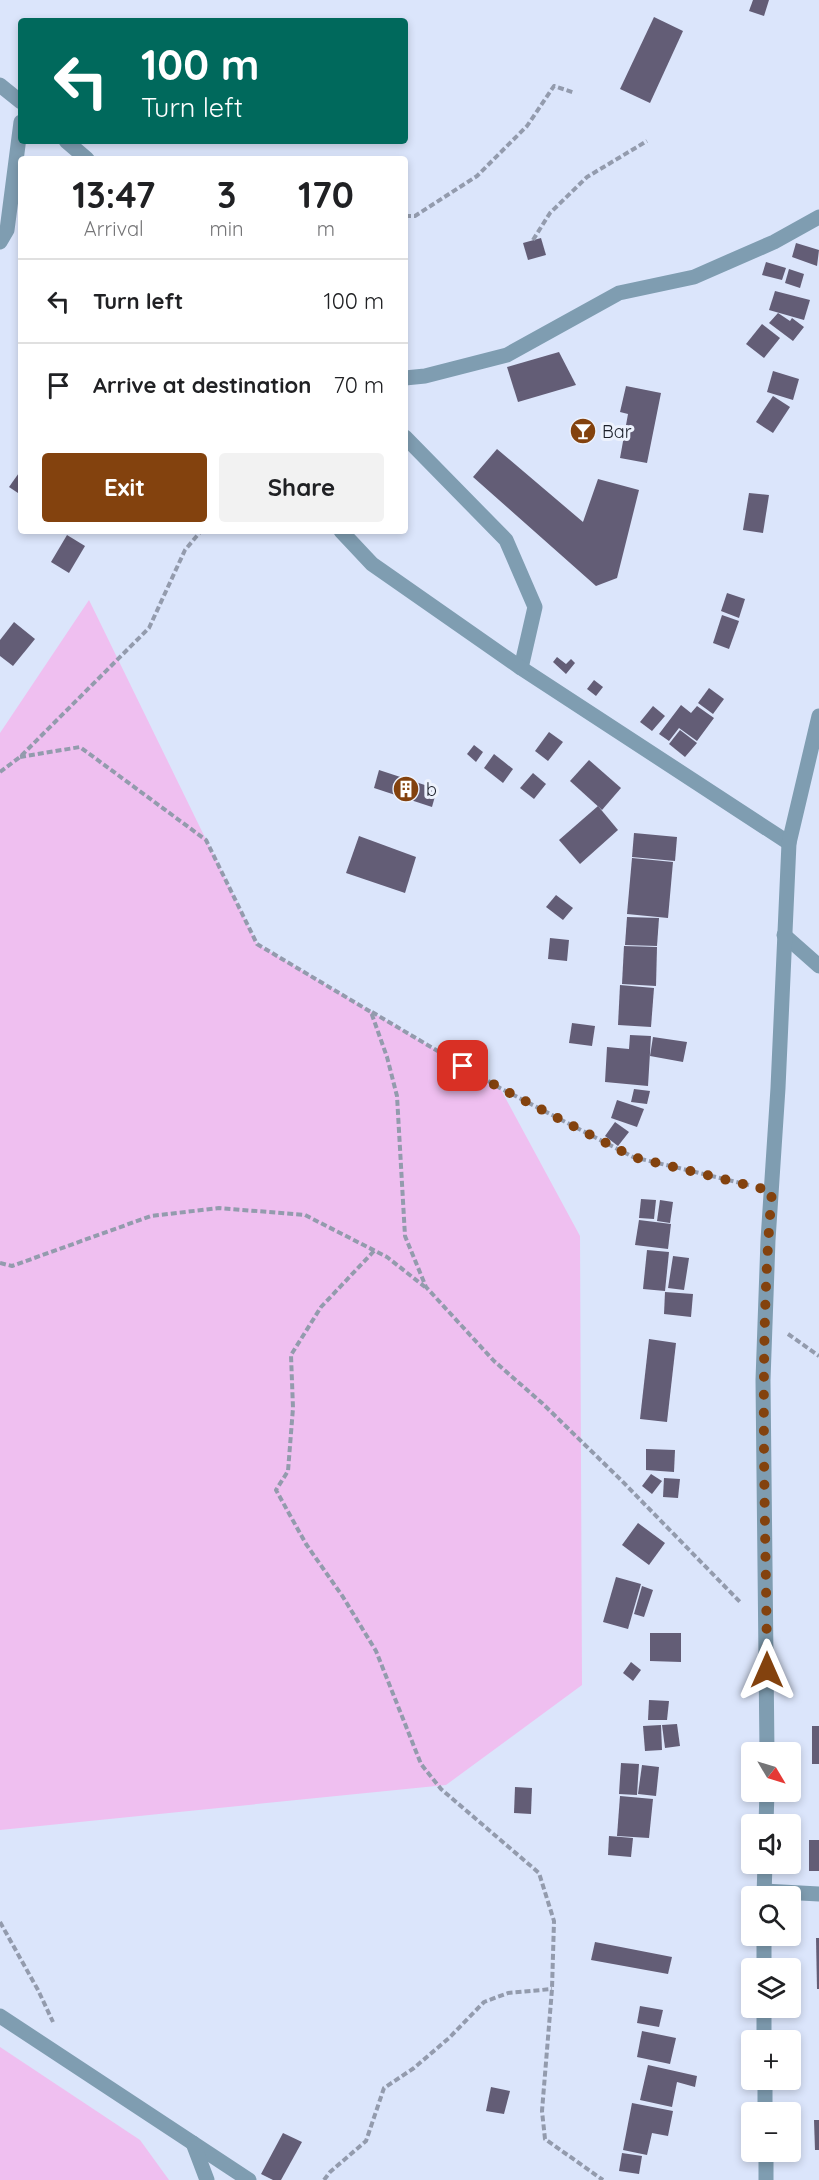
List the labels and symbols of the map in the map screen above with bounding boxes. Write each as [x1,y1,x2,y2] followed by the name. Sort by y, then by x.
[568,416,598,446] bar icon: Bar
[602,420,632,443] place label: Bar
[391,774,421,804] building icon: b
[426,778,437,801] place label: b
[437,1040,488,1091] pin
[735,1638,799,1702] position arrow
[741,1742,801,1802] north arrow

